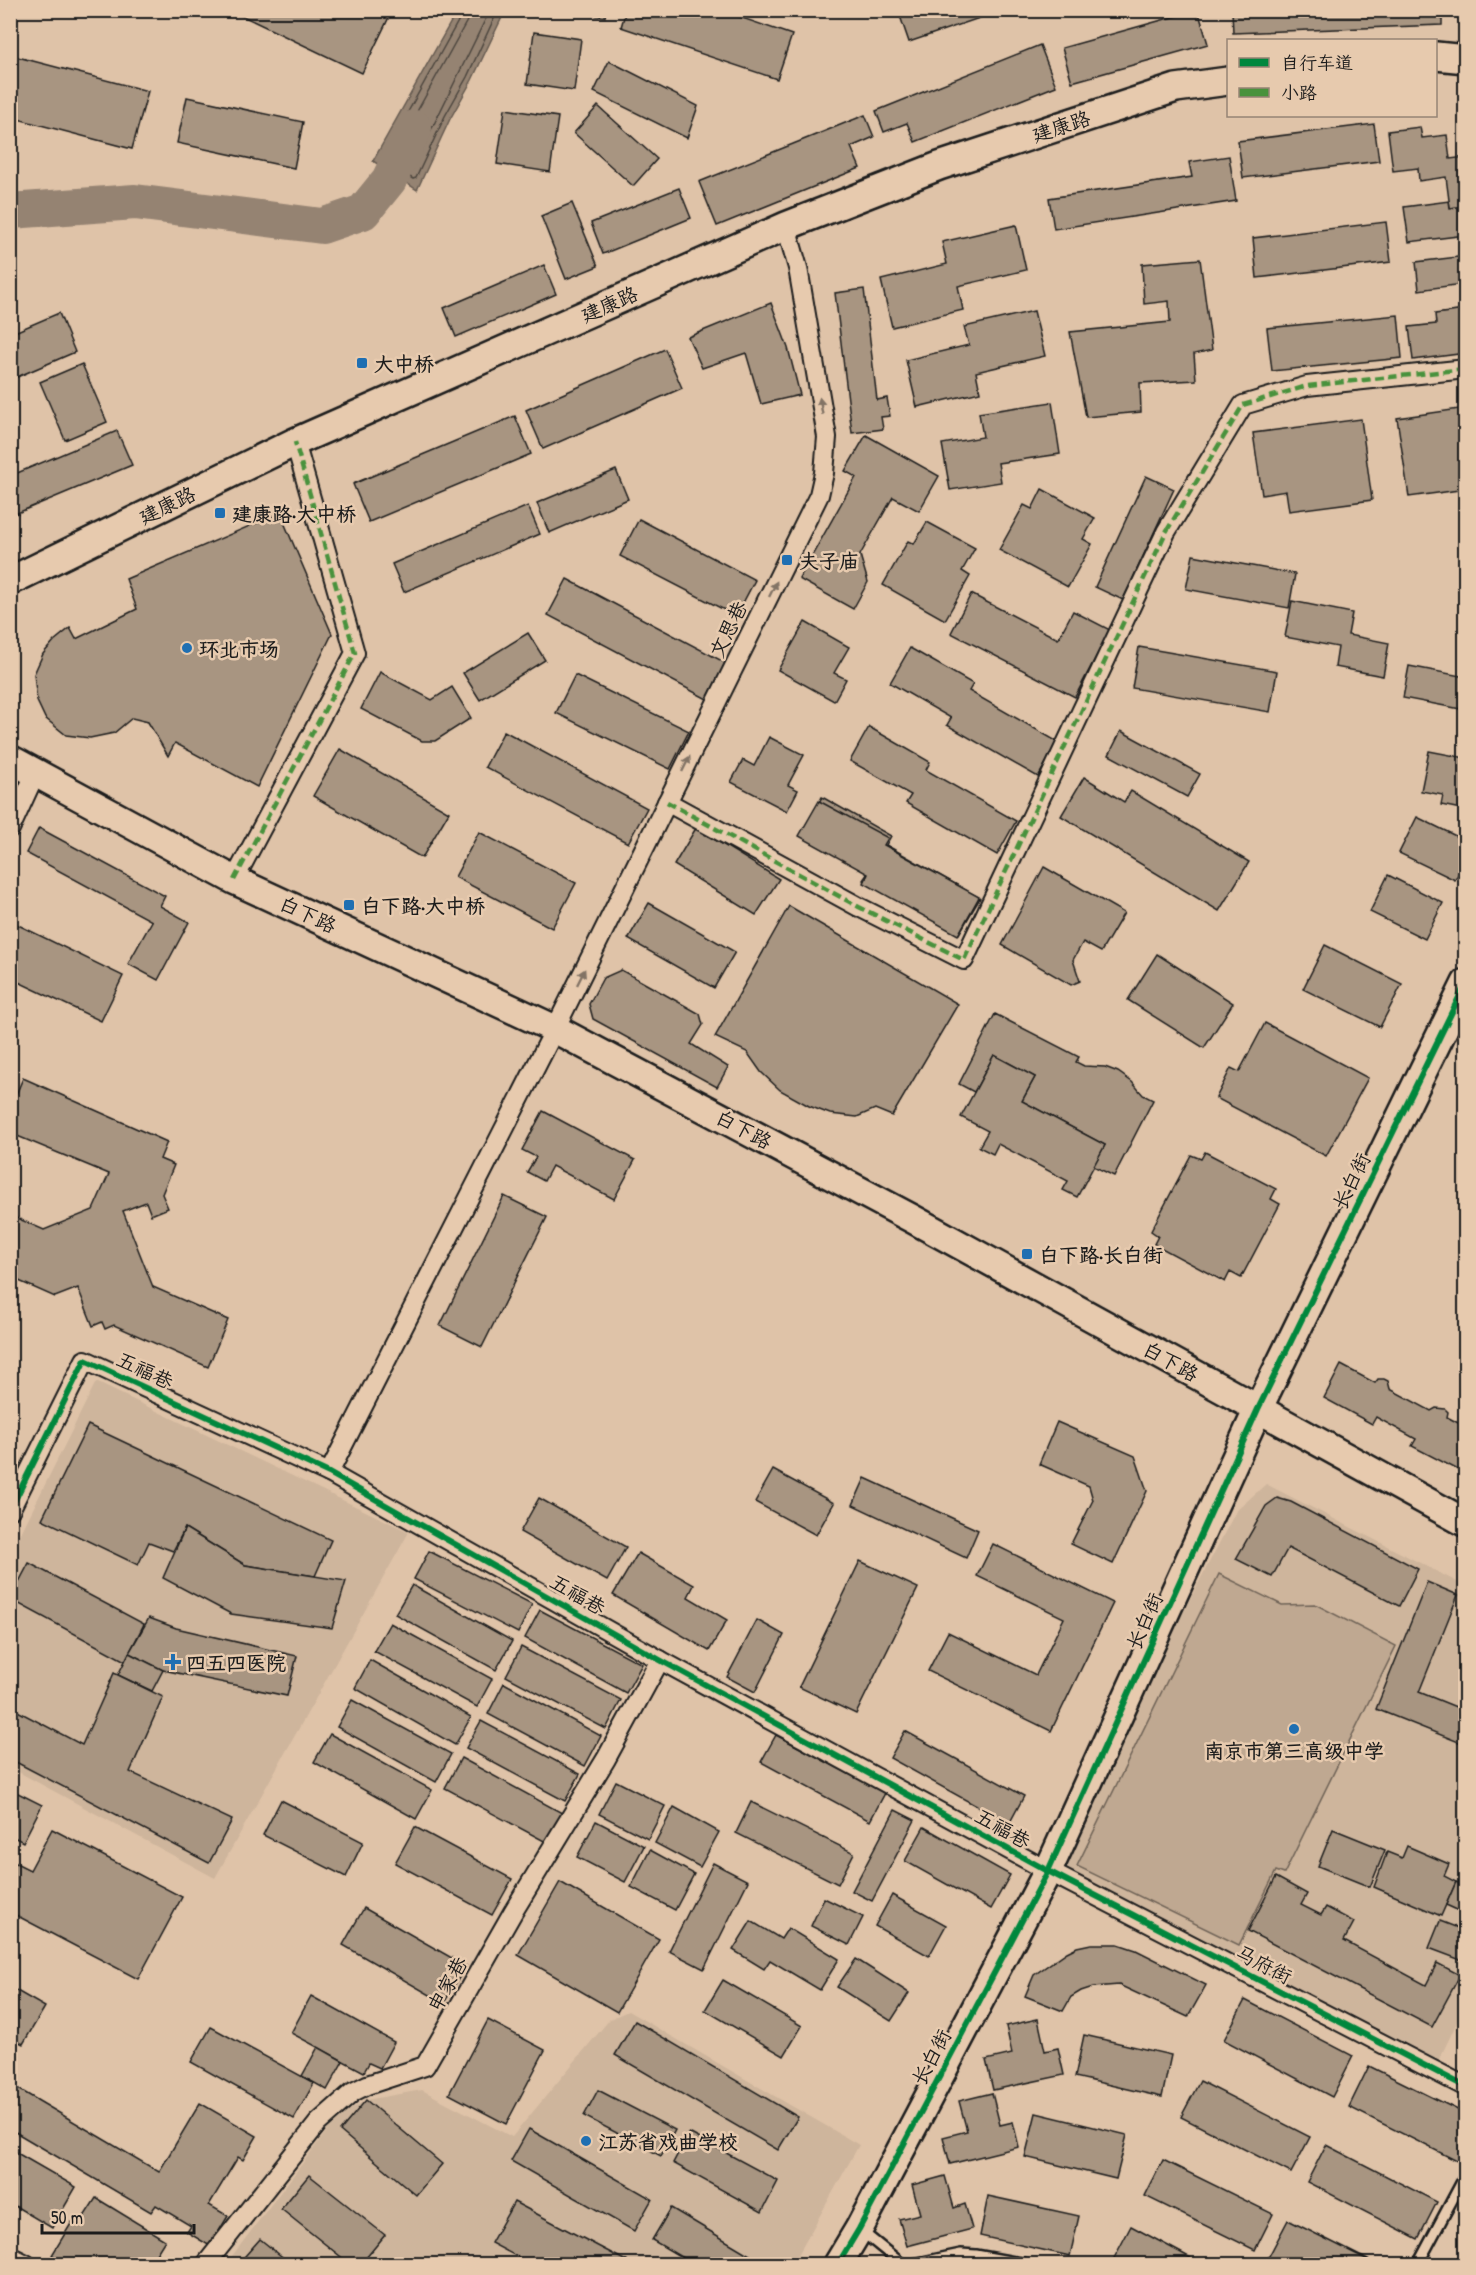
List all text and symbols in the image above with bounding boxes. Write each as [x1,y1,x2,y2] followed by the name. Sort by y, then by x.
[1227,39,1437,117] legend
[1281,50,1353,75] text: 自行车道
[1281,80,1317,105] text: 小路
[1028,104,1095,148] street label: 建康路
[576,279,643,329] street label: 建康路
[374,350,434,377] place label: 大中桥
[355,356,369,370] marker: 大中桥
[817,397,826,416] one-way arrow
[134,479,201,530] street label: 建康路
[232,500,356,527] place label: 建康路·大中桥
[213,506,227,520] marker: 建康路·大中桥
[799,547,859,574] place label: 夫子庙
[780,553,794,567] marker: 夫子庙
[768,581,777,598] one-way arrow
[703,595,754,662] street label: 文思巷
[199,635,279,662] place label: 环北市场
[180,641,194,655] marker: 环北市场
[680,755,690,773] one-way arrow
[275,889,342,939] street label: 白下路
[361,892,485,919] place label: 白下路·大中桥
[342,898,356,912] marker: 白下路·大中桥
[577,968,586,985] one-way arrow
[711,1103,778,1155] street label: 白下路
[1326,1148,1376,1214] street label: 长白街
[1039,1241,1163,1268] place label: 白下路·长白街
[1020,1247,1034,1261] marker: 白下路·长白街
[1138,1335,1205,1388] street label: 白下路
[112,1345,179,1395] street label: 五福巷
[545,1567,612,1621] street label: 五福巷
[1119,1588,1169,1654] street label: 长白街
[186,1649,286,1676] place label: 四五四医院
[164,1653,182,1671] marker: 四五四医院
[1287,1722,1301,1736] marker: 南京市第三高级中学
[1204,1737,1384,1764] place label: 南京市第三高级中学
[970,1802,1037,1855] street label: 五福巷
[1231,1938,1297,1990] street label: 马府街
[421,1950,474,2017] street label: 申家巷
[905,2024,957,2090] street label: 长白街
[598,2128,738,2155] place label: 江苏省戏曲学校
[579,2134,593,2148] marker: 江苏省戏曲学校
[42,2197,194,2235] scale bar
[51,2205,83,2230] text: 50 m

